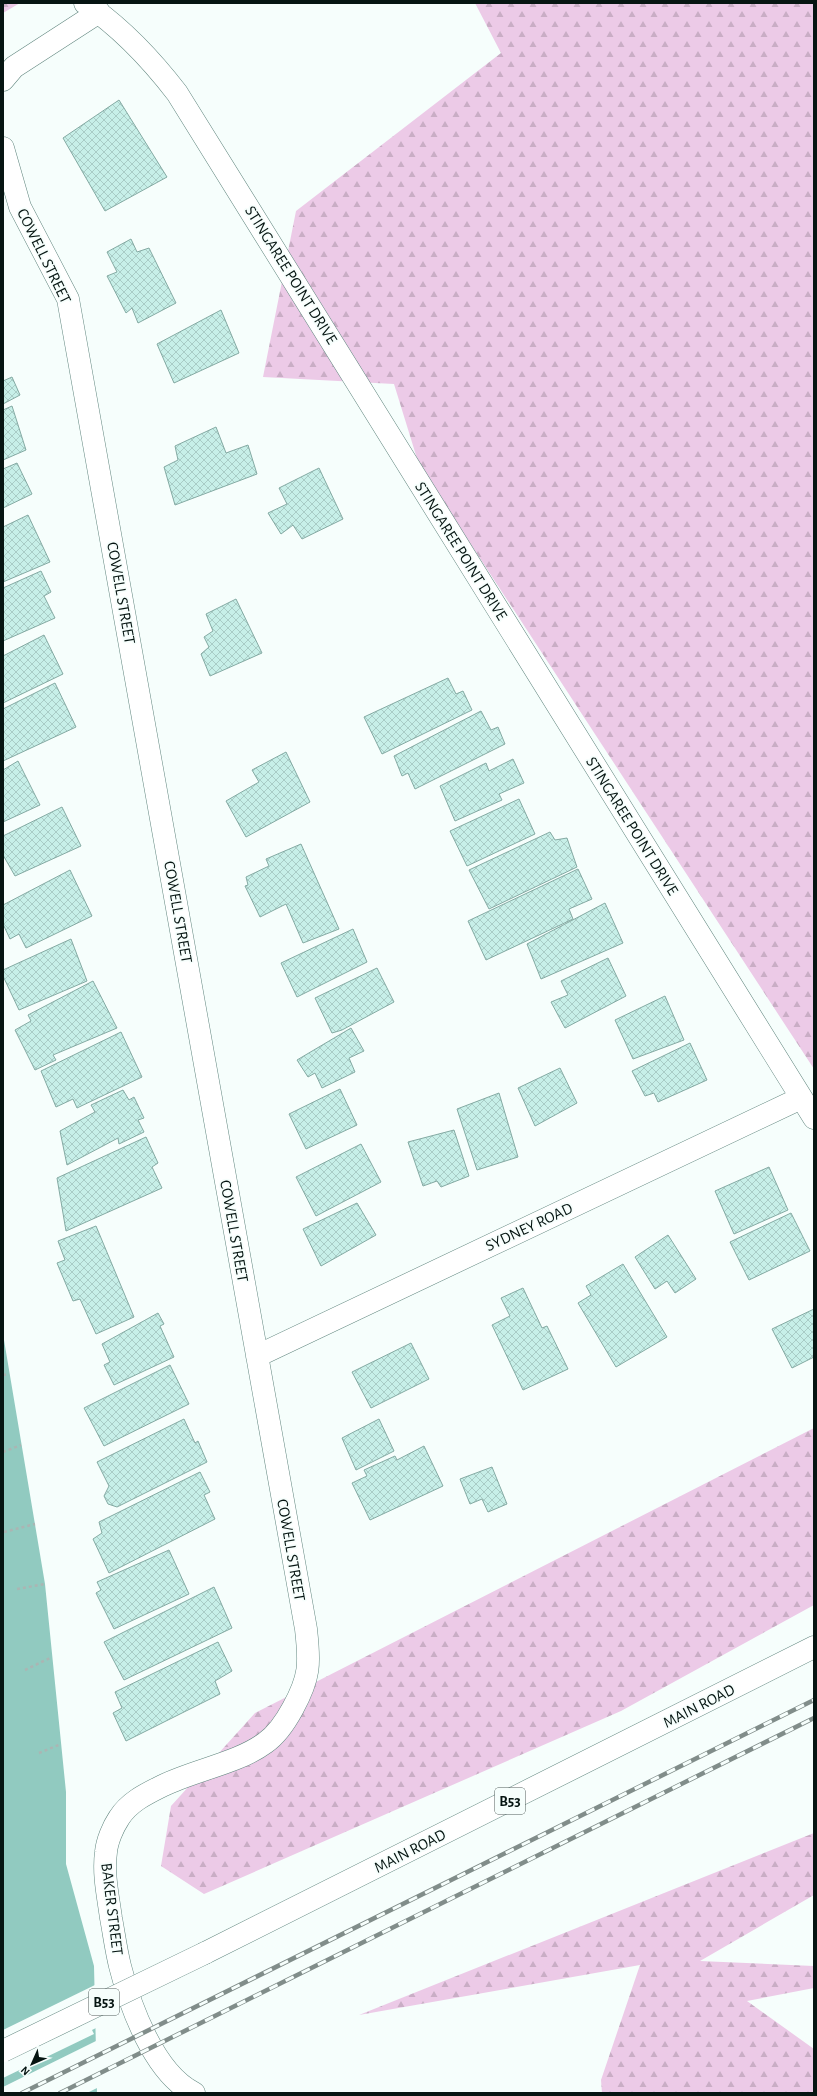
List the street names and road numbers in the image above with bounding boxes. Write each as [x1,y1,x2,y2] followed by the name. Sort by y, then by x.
[242,203,340,347] street label: STINGAREE POINT DRIVE
[14,206,74,306] street label: COWELL STREET
[412,479,510,623] street label: STINGAREE POINT DRIVE
[104,541,138,645] street label: COWELL STREET
[583,754,681,898] street label: STINGAREE POINT DRIVE
[161,860,195,964] street label: COWELL STREET
[217,1179,251,1283] street label: COWELL STREET
[483,1200,575,1254] street label: SYDNEY ROAD
[274,1498,308,1602] street label: COWELL STREET
[661,1681,737,1731] street label: MAIN ROAD
[495,1788,525,1814] road number: B53
[372,1826,448,1876] street label: MAIN ROAD
[98,1862,126,1956] street label: BAKER STREET
[89,1989,119,2015] road number: B53

